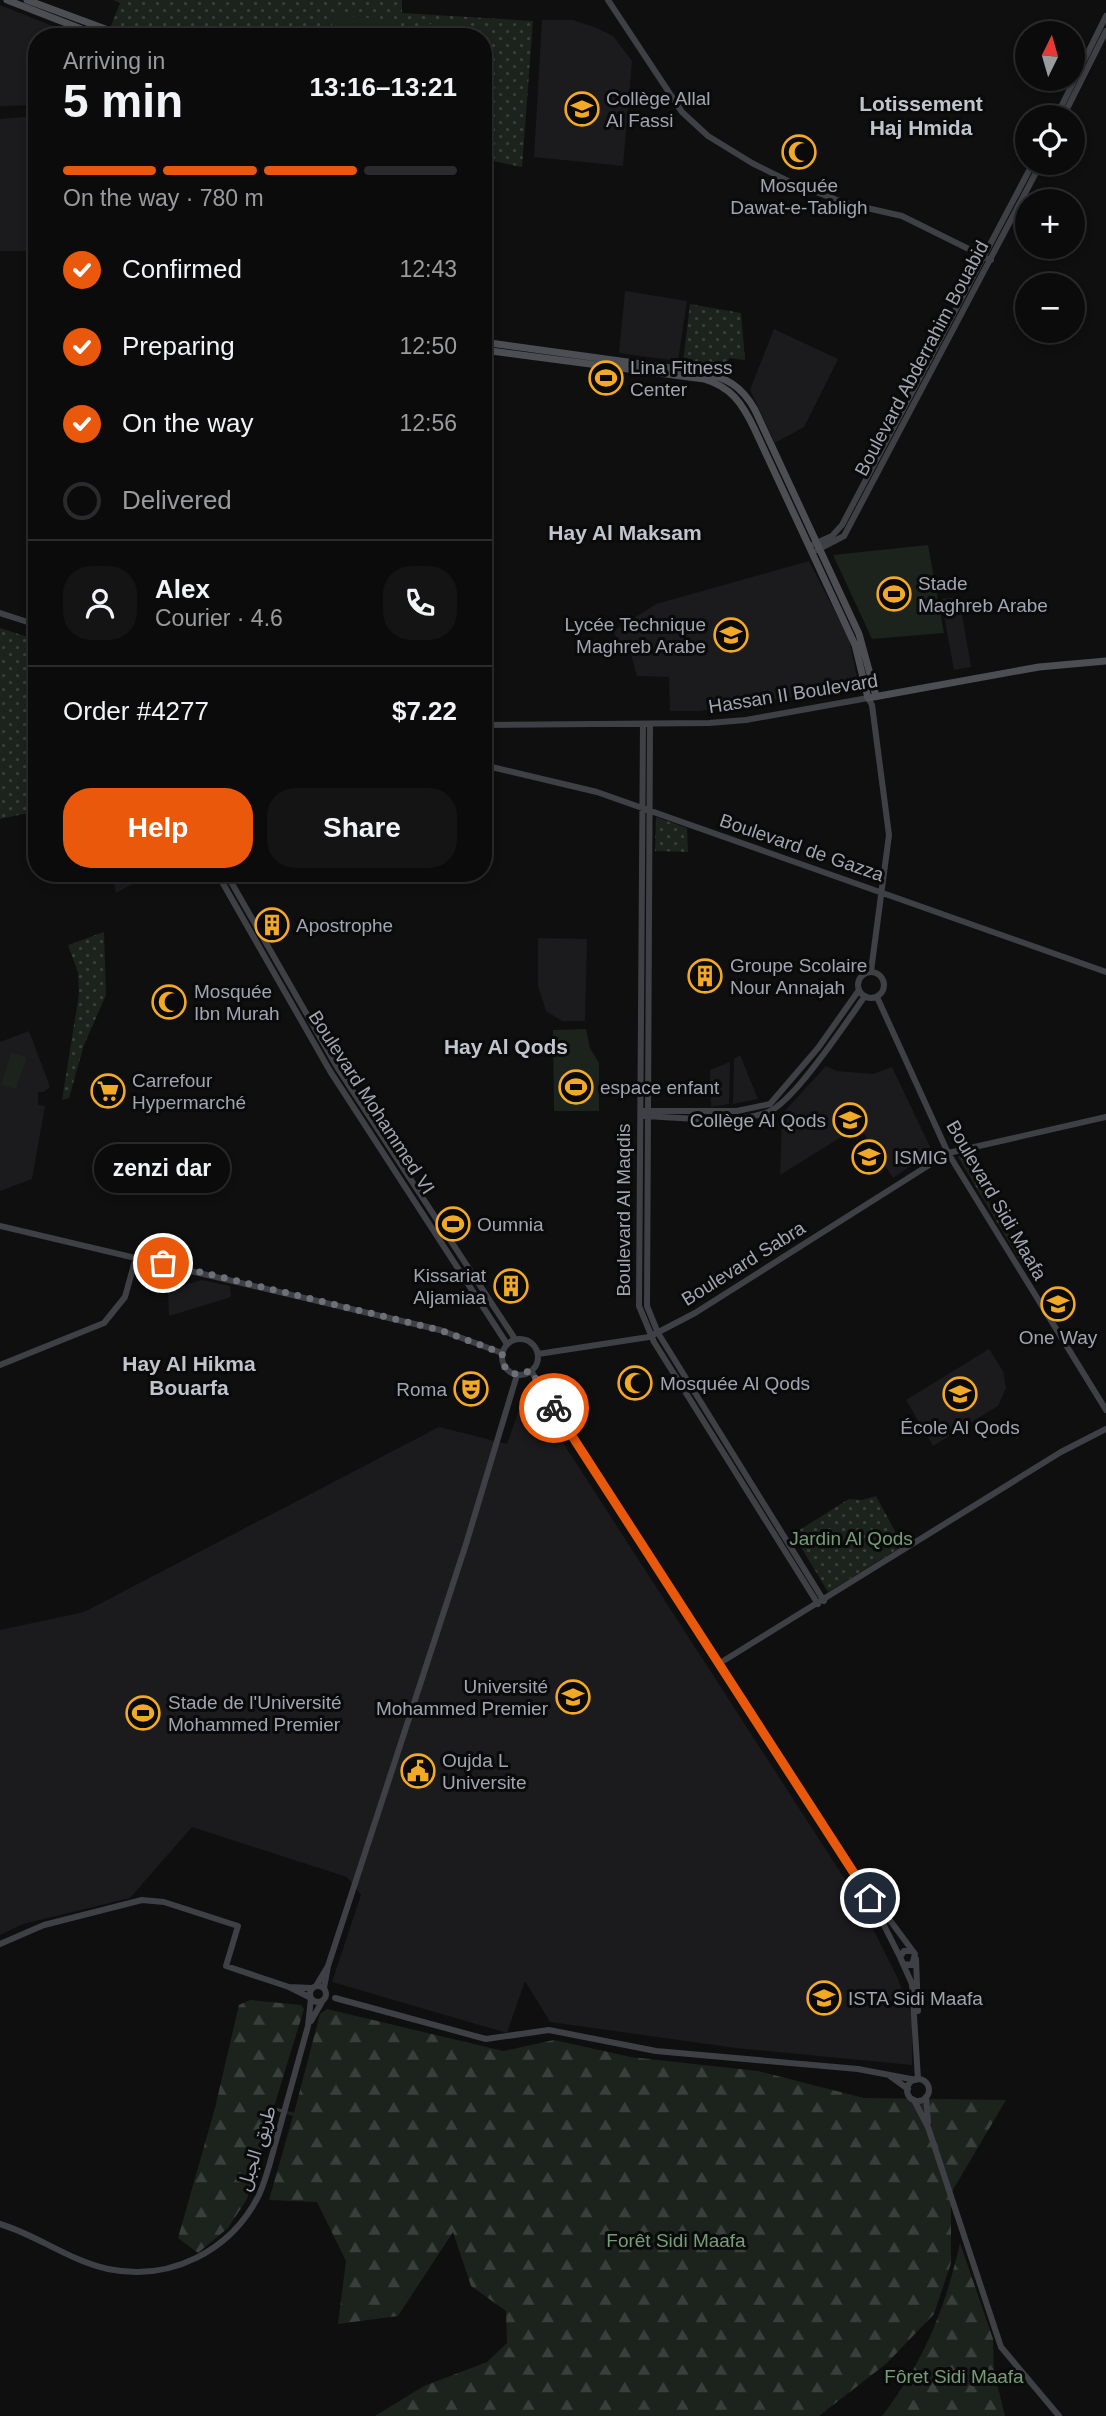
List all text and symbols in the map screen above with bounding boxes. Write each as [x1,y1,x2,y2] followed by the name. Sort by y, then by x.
[1015,21,1085,91] north arrow
[1015,21,1085,343] map controls
[63,48,165,74] text: Arriving in
[310,72,457,102] text: 13:16–13:21
[63,75,183,127] text: 5 min
[606,88,711,131] place label: Collège Allal Al Fassi
[563,90,601,128] school or university icon: Collège Allal Al Fassi
[859,92,983,139] district label: Lotissement Haj Hmida
[1015,105,1085,175] button: locate
[780,133,818,171] mosque icon: Mosquée Dawat-e-Tabligh
[730,175,868,218] place label: Mosquée Dawat-e-Tabligh
[63,185,264,211] text: On the way · 780 m
[1015,189,1085,259] button: +
[850,237,992,479] street label: Boulevard Abderrahim Bouabid
[63,251,101,289] icon: check
[122,254,242,284] text: Confirmed
[399,256,457,282] text: 12:43
[1015,273,1085,343] button: −
[63,328,101,366] icon: check
[122,331,235,361] text: Preparing
[399,333,457,359] text: 12:50
[630,357,732,400] place label: Lina Fitness Center
[587,359,625,397] sports icon: Lina Fitness Center
[63,405,101,443] icon: check
[122,408,254,438] text: On the way
[399,410,457,436] text: 12:56
[122,485,232,515] text: Delivered
[548,521,702,544] district label: Hay Al Maksam
[63,566,137,640] button: person
[383,566,457,640] button: phone
[918,573,1048,616] place label: Stade Maghreb Arabe
[155,574,210,604] text: Alex
[875,575,913,613] sports icon: Stade Maghreb Arabe
[155,605,283,631] text: Courier · 4.6
[564,614,706,657] place label: Lycée Technique Maghreb Arabe
[712,616,750,654] school or university icon: Lycée Technique Maghreb Arabe
[707,670,879,717] street label: Hassan II Boulevard
[63,696,209,726] text: Order #4277
[392,696,457,726] text: $7.22
[63,788,253,868] button: Help
[267,788,457,868] button: Share
[717,810,887,886] street label: Boulevard de Gazza
[253,906,291,944] building icon: Apostrophe
[296,915,393,936] place label: Apostrophe
[730,955,867,998] place label: Groupe Scolaire Nour Annajah
[686,957,724,995] building icon: Groupe Scolaire Nour Annajah
[194,981,280,1024] place label: Mosquée Ibn Murah
[150,983,188,1021] mosque icon: Mosquée Ibn Murah
[304,1007,439,1198] street label: Boulevard Mohammed VI
[444,1035,568,1058] district label: Hay Al Qods
[557,1068,595,1106] sports icon: espace enfant
[132,1070,246,1113] place label: Carrefour Hypermarché
[89,1072,127,1110] supermarket icon: Carrefour Hypermarché
[600,1077,720,1098] place label: espace enfant
[831,1101,869,1139] school or university icon: Collège Al Qods
[690,1110,826,1131] place label: Collège Al Qods
[942,1117,1051,1284] street label: Boulevard Sidi Maafa
[613,1123,634,1297] street label: Boulevard Al Maqdis
[850,1138,888,1176] school or university icon: ISMIG
[95,1144,231,1193] callout: zenzi dar
[894,1147,948,1168] place label: ISMIG
[113,1155,211,1181] text: zenzi dar
[434,1205,472,1243] sports icon: Oumnia
[477,1214,544,1235] place label: Oumnia
[678,1217,809,1310] street label: Boulevard Sabra
[133,1233,193,1293] pin
[144,1244,182,1282] icon: bag
[413,1265,487,1308] place label: Kissariat Aljamiaa
[492,1267,530,1305] building icon: Kissariat Aljamiaa
[1039,1285,1077,1323] school or university icon: One Way
[1019,1327,1098,1348] place label: One Way
[122,1352,256,1399] district label: Hay Al Hikma Bouarfa
[616,1364,654,1402] mosque icon: Mosquée Al Qods
[452,1370,490,1408] theatre icon: Roma
[519,1373,589,1443] courier
[660,1373,810,1394] place label: Mosquée Al Qods
[941,1375,979,1413] school or university icon: École Al Qods
[396,1379,447,1400] place label: Roma
[535,1389,573,1427] icon: bike
[900,1417,1020,1438] place label: École Al Qods
[789,1528,913,1549] park label: Jardin Al Qods
[376,1676,549,1719] place label: Université Mohammed Premier
[554,1678,592,1716] school or university icon: Université Mohammed Premier
[168,1692,342,1735] place label: Stade de l'Université Mohammed Premier
[124,1694,162,1732] sports icon: Stade de l'Université Mohammed Premier
[442,1750,526,1793] place label: Oujda L Universite
[399,1752,437,1790] public building icon: Oujda L Universite
[840,1868,900,1928] pin
[851,1879,889,1917] icon: home
[805,1979,843,2017] school or university icon: ISTA Sidi Maafa
[848,1988,983,2009] place label: ISTA Sidi Maafa
[233,2103,281,2194] street label: طريق الجبل
[606,2230,746,2251] park label: Forêt Sidi Maafa
[884,2366,1024,2387] park label: Fôret Sidi Maafa

